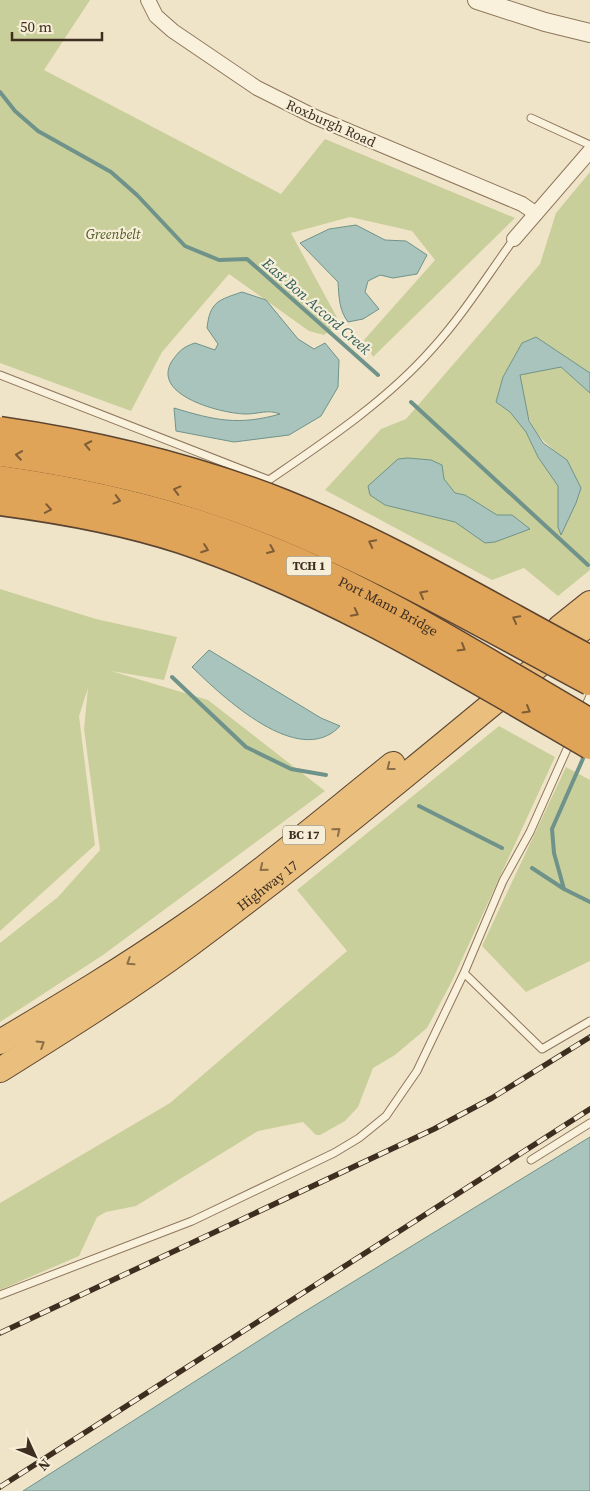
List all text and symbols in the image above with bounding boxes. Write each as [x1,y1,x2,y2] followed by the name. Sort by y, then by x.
[12,10,102,42] scale bar
[20,16,52,37] text: 50 m
[283,94,379,152] street label: Roxburgh Road
[86,224,142,244] park label: Greenbelt
[257,252,377,360] water label: East Bon Accord Creek
[83,440,92,451] one-way arrow
[14,451,23,461] one-way arrow
[174,485,182,495] one-way arrow
[112,494,121,505] one-way arrow
[44,503,53,513] one-way arrow
[369,539,378,549] one-way arrow
[201,543,209,553] one-way arrow
[266,543,275,554] one-way arrow
[286,556,332,576] road number: TCH 1
[335,571,442,641] street label: Port Mann Bridge
[419,590,428,600] one-way arrow
[349,607,358,617] one-way arrow
[512,616,521,626] one-way arrow
[457,642,466,652] one-way arrow
[521,703,530,713] one-way arrow
[386,761,395,770] one-way arrow
[283,826,325,844] road number: BC 17
[332,827,341,836] one-way arrow
[233,856,302,916] street label: Highway 17
[259,863,268,872] one-way arrow
[126,956,136,965] one-way arrow
[36,1041,45,1051] one-way arrow
[10,1431,60,1481] north arrow
[34,1454,55,1476] text: N

